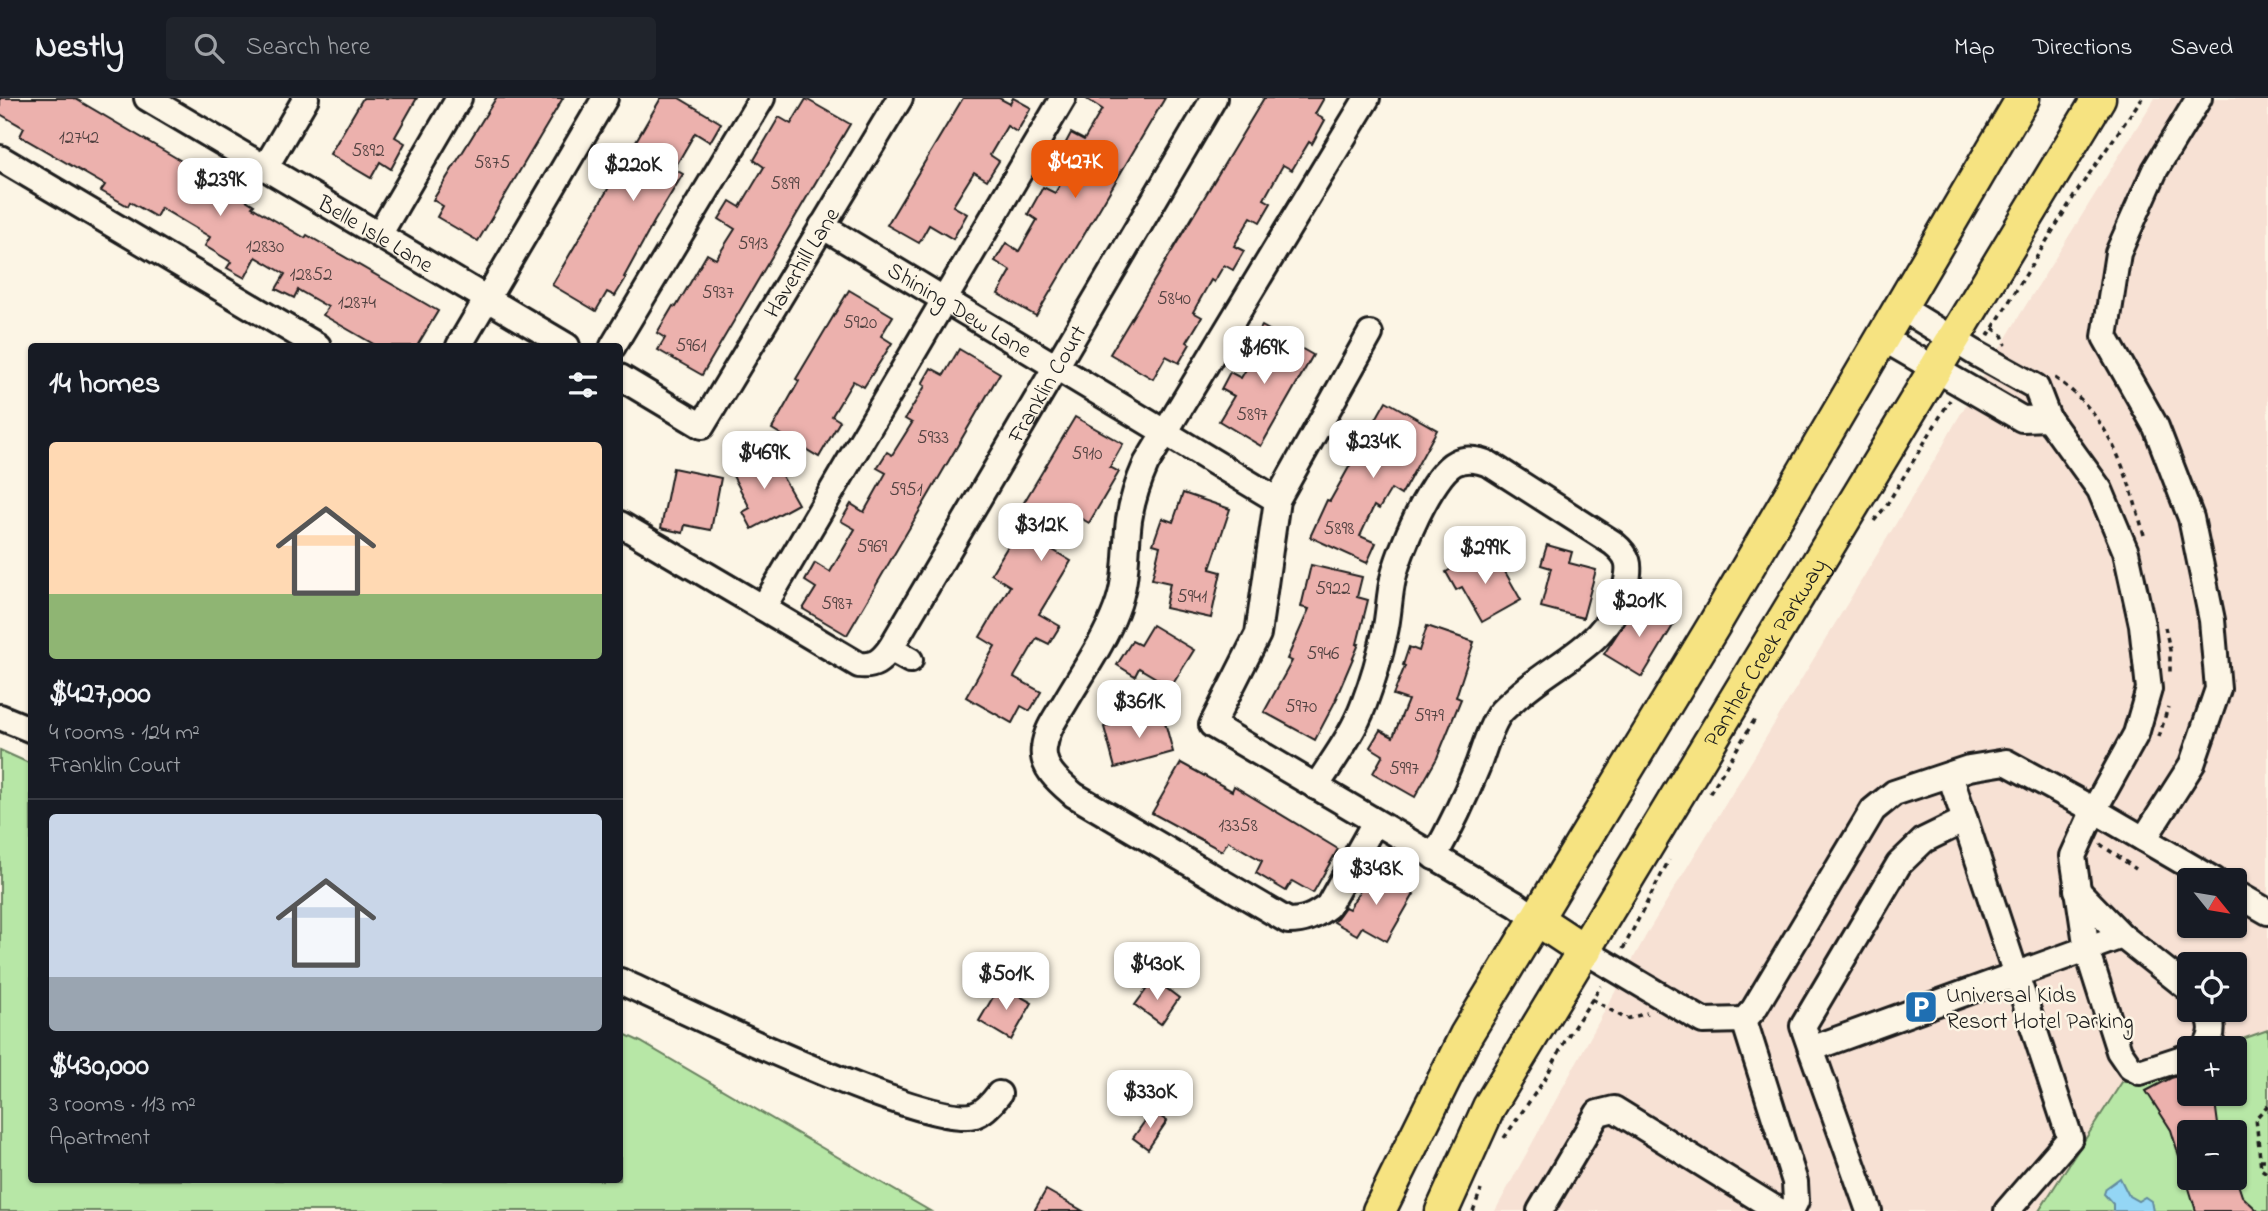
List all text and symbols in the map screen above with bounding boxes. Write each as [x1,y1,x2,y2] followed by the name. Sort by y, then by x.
[166,17,656,80] search box
[35,24,124,72] text: Nestly
[190,29,228,67] icon: search
[246,29,370,67] text: Search here
[1954,31,1995,66] text: Map
[2033,31,2132,66] text: Directions
[2170,31,2233,66] text: Saved
[59,125,99,152] house number: 12742
[351,138,385,165] house number: 5892
[1026,140,1124,200] pin: $427K
[584,144,682,203] pin: $220K
[1047,146,1103,179] text: $427K
[604,149,662,182] text: $220K
[474,150,510,177] house number: 5875
[171,158,269,218] pin: $239K
[194,164,246,197] text: $239K
[770,171,800,198] house number: 5899
[310,188,439,283] street label: Belle Isle Lane
[757,201,850,325] street label: Haverhill Lane
[738,231,768,258] house number: 5913
[246,234,284,261] house number: 12830
[880,255,1038,368] street label: Shining Dew Lane
[290,262,332,289] house number: 12852
[702,280,734,307] house number: 5937
[1157,286,1191,313] house number: 5840
[338,290,376,317] house number: 12874
[843,310,877,337] house number: 5920
[1000,319,1096,451] street label: Franklin Court
[1215,327,1313,386] pin: $169K
[1239,332,1289,365] text: $169K
[676,333,707,360] house number: 5961
[49,363,160,407] text: 14 homes
[564,366,602,404] icon: filters
[1236,402,1268,429] house number: 5897
[1324,420,1422,480] pin: $234K
[917,425,949,452] house number: 5933
[1345,426,1401,459] text: $234K
[715,432,813,491] pin: $469K
[738,437,790,470] text: $469K
[1072,441,1102,468] house number: 5910
[889,477,923,504] house number: 5951
[263,488,389,614] icon: home
[992,504,1090,563] pin: $312K
[1014,509,1068,542] text: $312K
[1324,516,1354,543] house number: 5898
[1436,526,1534,586] pin: $299K
[1460,532,1510,565] text: $299K
[857,534,888,561] house number: 5969
[1696,552,1838,754] street label: Panther Creek Parkway
[1315,576,1351,603] house number: 5922
[1590,580,1688,639] pin: $201K
[1177,584,1207,611] house number: 5941
[1612,585,1666,618] text: $201K
[821,591,853,618] house number: 5987
[1307,641,1339,668] house number: 5946
[49,673,151,717] text: $427,000
[1090,680,1188,740] pin: $361K
[1113,686,1165,719] text: $361K
[1285,694,1317,721] house number: 5970
[1414,703,1444,730] house number: 5979
[49,717,200,750] text: 4 rooms · 124 m²
[49,750,181,783] text: Franklin Court
[1389,756,1419,783] house number: 5997
[1218,813,1258,840] house number: 13358
[1327,848,1425,907] pin: $343K
[1349,853,1403,886] text: $343K
[263,860,389,986] icon: home
[2177,868,2247,938] north arrow
[2177,868,2247,1190] map controls
[1108,942,1206,1002] pin: $430K
[1130,948,1184,981] text: $430K
[2177,952,2247,1022] button: locate
[957,953,1055,1012] pin: $501K
[978,958,1034,991] text: $501K
[1946,980,2134,1040] place label: Universal Kids Resort Hotel Parking
[1902,988,1940,1026] parking icon: Universal Kids Resort Hotel Parking
[2177,1036,2247,1106] button: +
[49,1045,149,1089] text: $430,000
[1101,1070,1199,1130] pin: $330K
[1123,1076,1177,1109] text: $330K
[49,1089,196,1122] text: 3 rooms · 113 m²
[2177,1120,2247,1190] button: −
[49,1122,150,1155] text: Apartment

